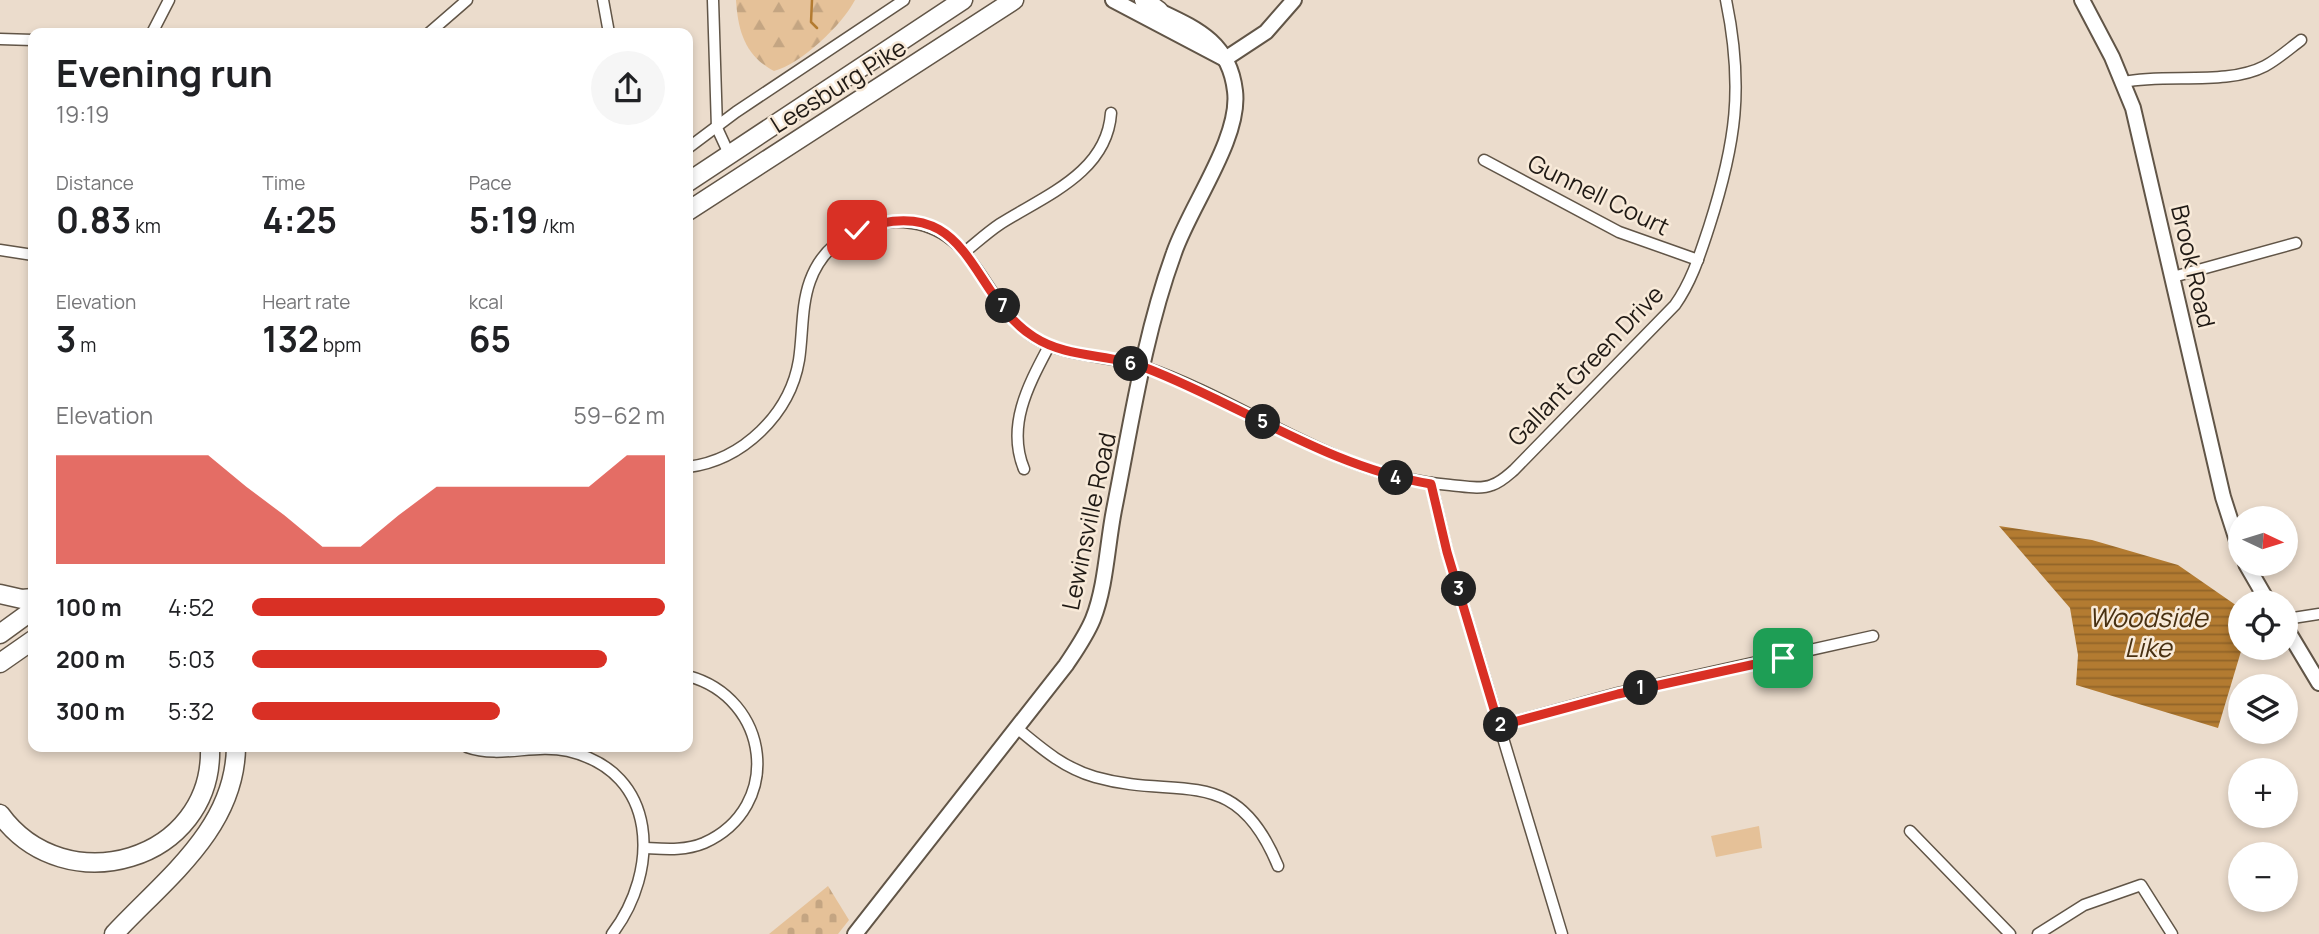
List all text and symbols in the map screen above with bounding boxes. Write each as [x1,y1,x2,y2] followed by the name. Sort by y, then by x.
[764,30,912,140] street label: Leesburg Pike
[56,46,273,98] text: Evening run
[591,51,665,125] button: share
[56,98,109,130] text: 19:19
[1523,146,1675,242] street label: Gunnell Court
[56,170,134,196] text: Distance
[262,170,305,196] text: Time
[469,170,512,196] text: Pace
[56,196,131,244] text: 0.83
[262,196,337,244] text: 4:25
[469,196,538,244] text: 5:19
[827,200,887,260] pin
[2164,201,2224,331] street label: Brook Road
[838,211,876,249] icon: check
[131,213,161,239] text: km
[538,213,575,239] text: /km
[1500,277,1670,453] street label: Gallant Green Drive
[986,288,1020,324] pin: 7
[56,289,136,315] text: Elevation
[262,289,350,315] text: Heart rate
[469,289,503,315] text: kcal
[997,292,1008,318] text: 7
[56,315,76,363] text: 3
[262,315,319,363] text: 132
[469,315,511,363] text: 65
[76,332,96,358] text: m
[319,332,361,358] text: bpm
[1114,346,1148,382] pin: 6
[1125,350,1136,376] text: 6
[56,399,153,431] text: Elevation
[574,399,665,431] text: 59–62 m
[1246,404,1280,440] pin: 5
[1257,408,1268,434] text: 5
[1053,429,1123,613] street label: Lewinsville Road
[1378,461,1414,496] pin: 4
[1390,464,1401,490] text: 4
[2228,506,2298,576] north arrow
[2228,506,2298,912] map controls
[1442,572,1476,606] pin: 3
[1453,575,1464,601] text: 3
[2228,590,2298,660] button: locate
[56,591,122,623] text: 100 m
[168,591,214,623] text: 4:52
[2088,599,2209,665] water label: Woodside Like
[1753,628,1813,688] pin
[1764,639,1802,677] icon: arrive
[56,643,125,675] text: 200 m
[168,643,215,675] text: 5:03
[1624,670,1658,706] pin: 1
[1636,674,1645,700] text: 1
[2228,674,2298,744] button: layers
[56,695,125,727] text: 300 m
[168,695,214,727] text: 5:32
[1484,708,1518,742] pin: 2
[1495,711,1506,737] text: 2
[2228,758,2298,828] button: +
[2228,842,2298,912] button: −

